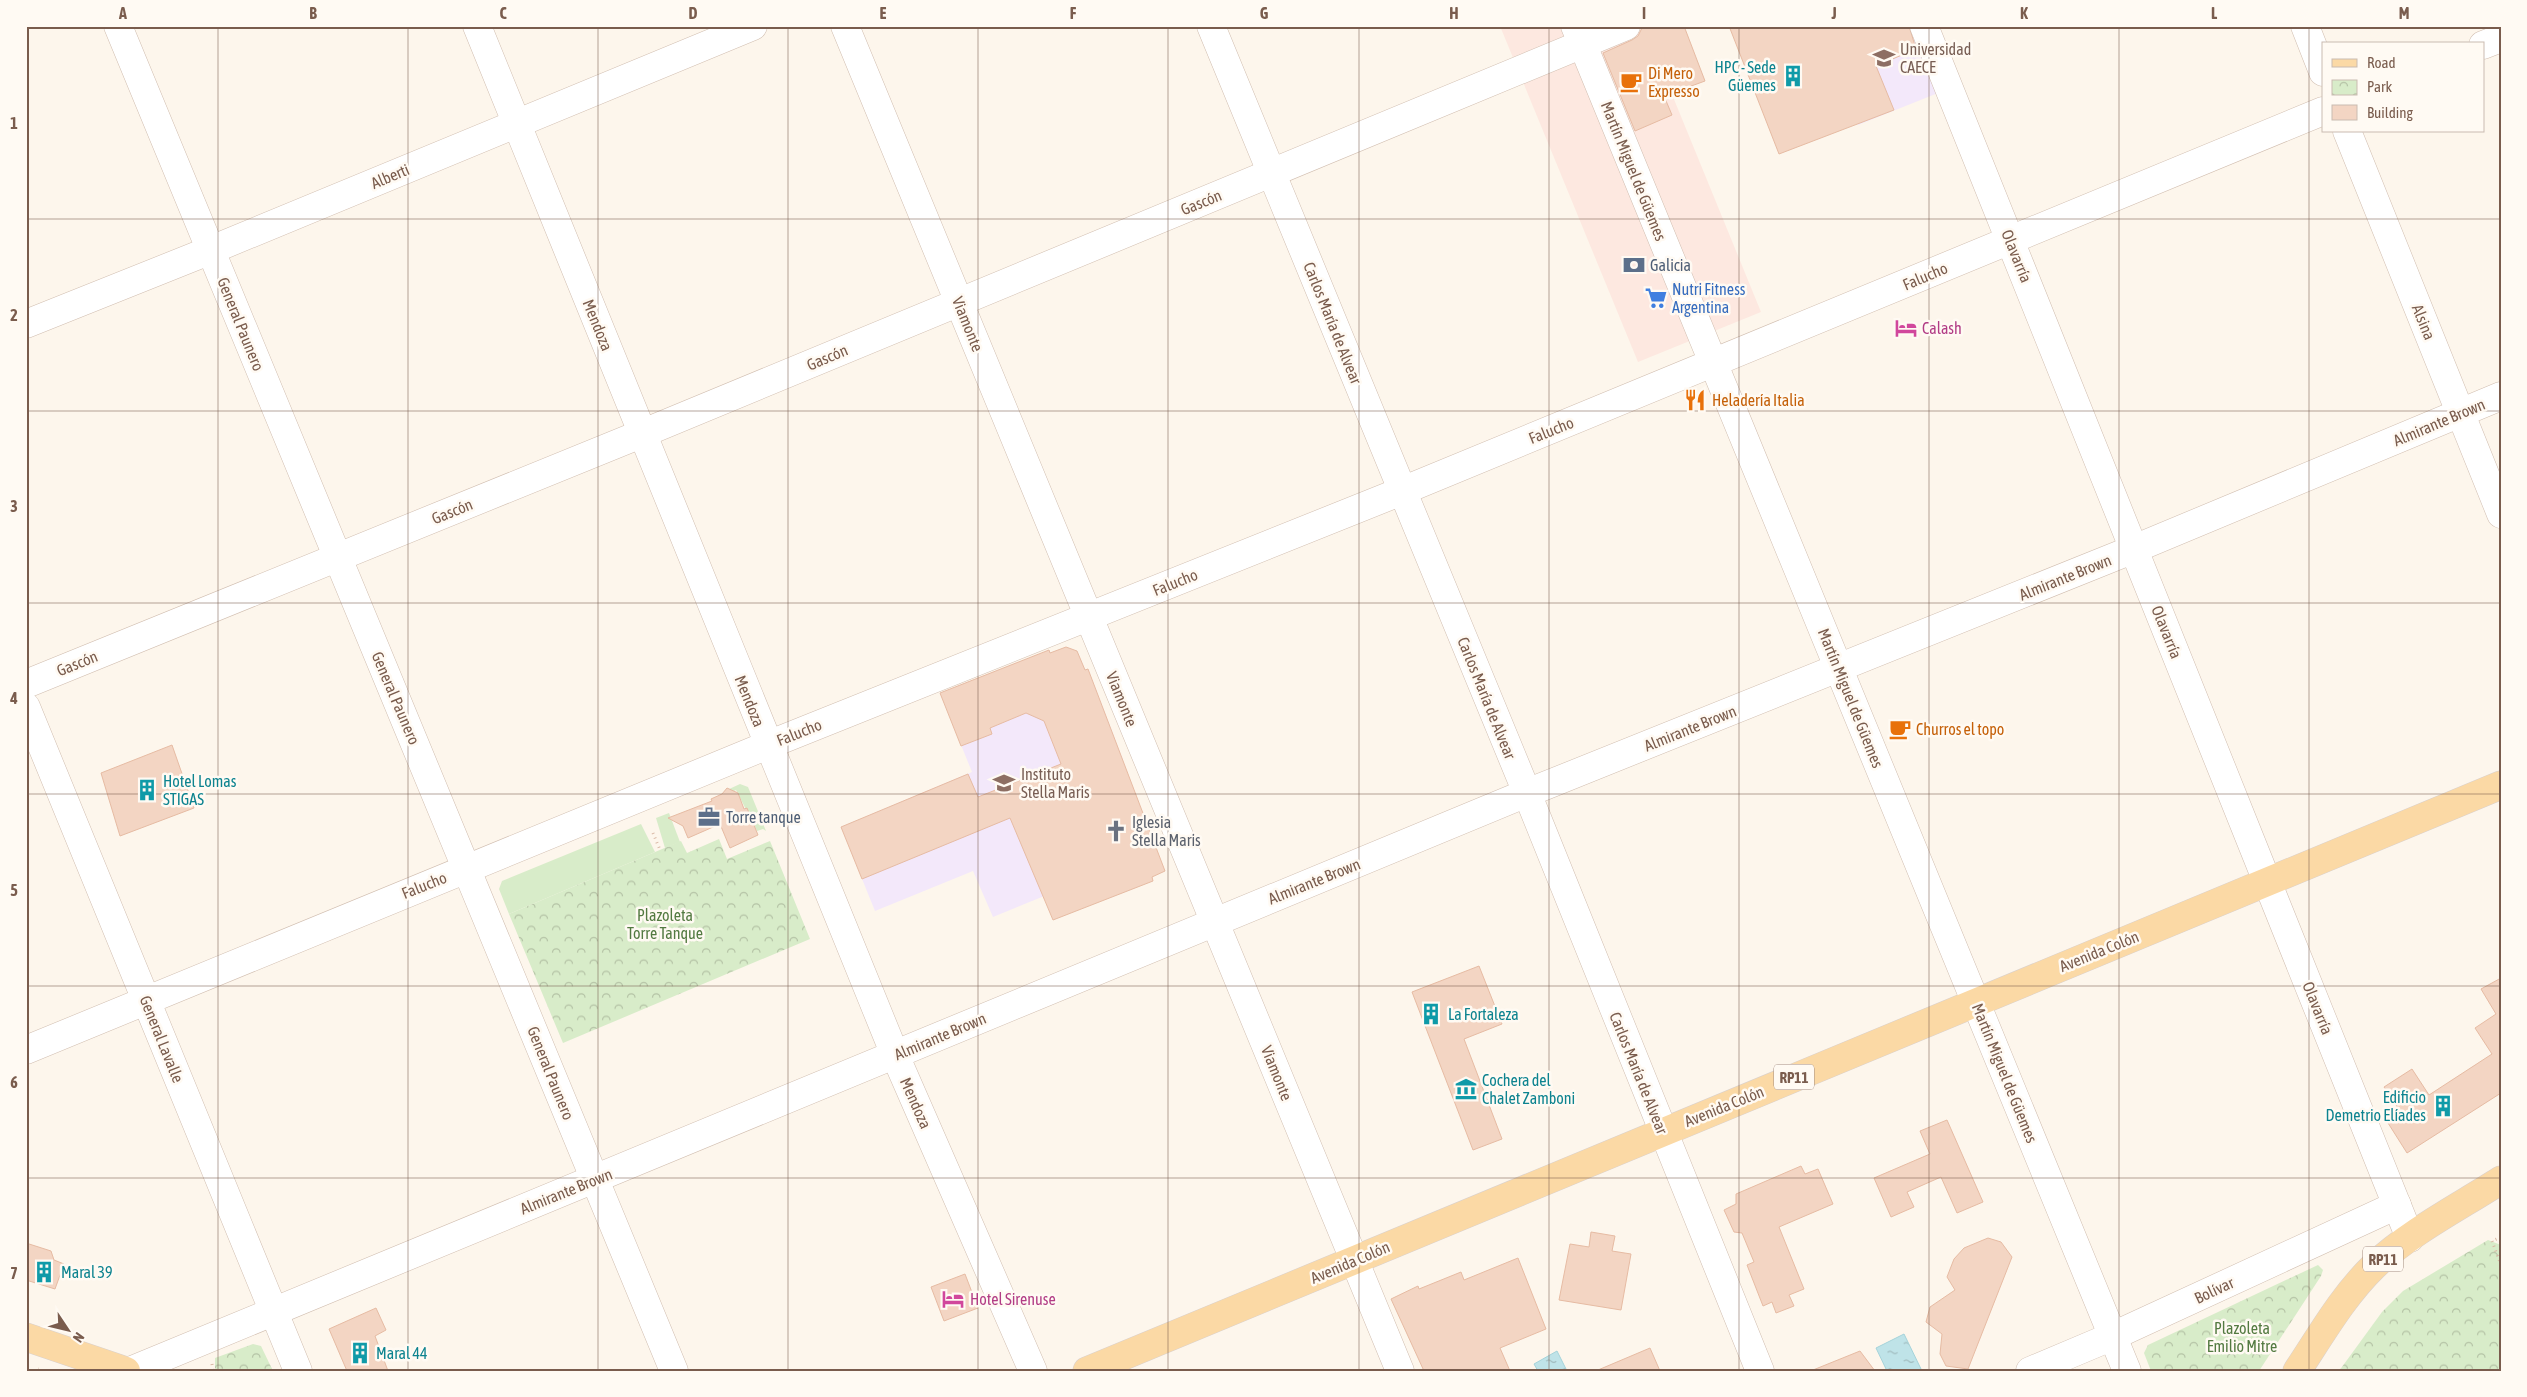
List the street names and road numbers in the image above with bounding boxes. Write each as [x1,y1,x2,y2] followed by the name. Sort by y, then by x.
[1597,99,1670,244] street label: Martín Miguel de Güemes
[368,160,412,192] street label: Alberti
[1178,186,1224,218] street label: Gascón
[1998,227,2036,285] street label: Olavarría
[1300,259,1366,387] street label: Carlos María de Alvear
[1900,259,1950,293] street label: Falucho
[214,275,268,373] street label: General Paunero
[949,294,987,354] street label: Viamonte
[580,297,616,353] street label: Mendoza
[2409,302,2439,342] street label: Alsina
[804,340,850,374] street label: Gascón
[2390,395,2488,449] street label: Almirante Brown
[1526,413,1576,447] street label: Falucho
[429,495,475,527] street label: Gascón
[2016,550,2114,604] street label: Almirante Brown
[1150,565,1200,599] street label: Falucho
[2148,603,2186,661] street label: Olavarría
[1814,626,1887,771] street label: Martín Miguel de Güemes
[1454,634,1520,762] street label: Carlos María de Alvear
[54,647,100,679] street label: Gascón
[368,649,424,747] street label: General Paunero
[1103,669,1141,729] street label: Viamonte
[732,673,768,729] street label: Mendoza
[1641,701,1739,755] street label: Almirante Brown
[774,715,824,749] street label: Falucho
[1265,854,1363,908] street label: Almirante Brown
[399,868,449,902] street label: Falucho
[2057,927,2141,975] street label: Avenida Colón
[2299,979,2337,1037] street label: Olavarría
[136,993,188,1085] street label: General Lavalle
[1968,1001,2041,1146] street label: Martín Miguel de Güemes
[891,1009,989,1063] street label: Almirante Brown
[1606,1009,1672,1137] street label: Carlos María de Alvear
[524,1024,578,1122] street label: General Paunero
[1258,1043,1296,1103] street label: Viamonte
[1774,1064,1814,1090] road number: RP11
[897,1075,935,1131] street label: Mendoza
[1682,1082,1766,1130] street label: Avenida Colón
[517,1164,615,1218] street label: Almirante Brown
[1308,1237,1392,1287] street label: Avenida Colón
[2363,1246,2403,1272] road number: RP11
[2191,1273,2237,1307] street label: Bolívar

